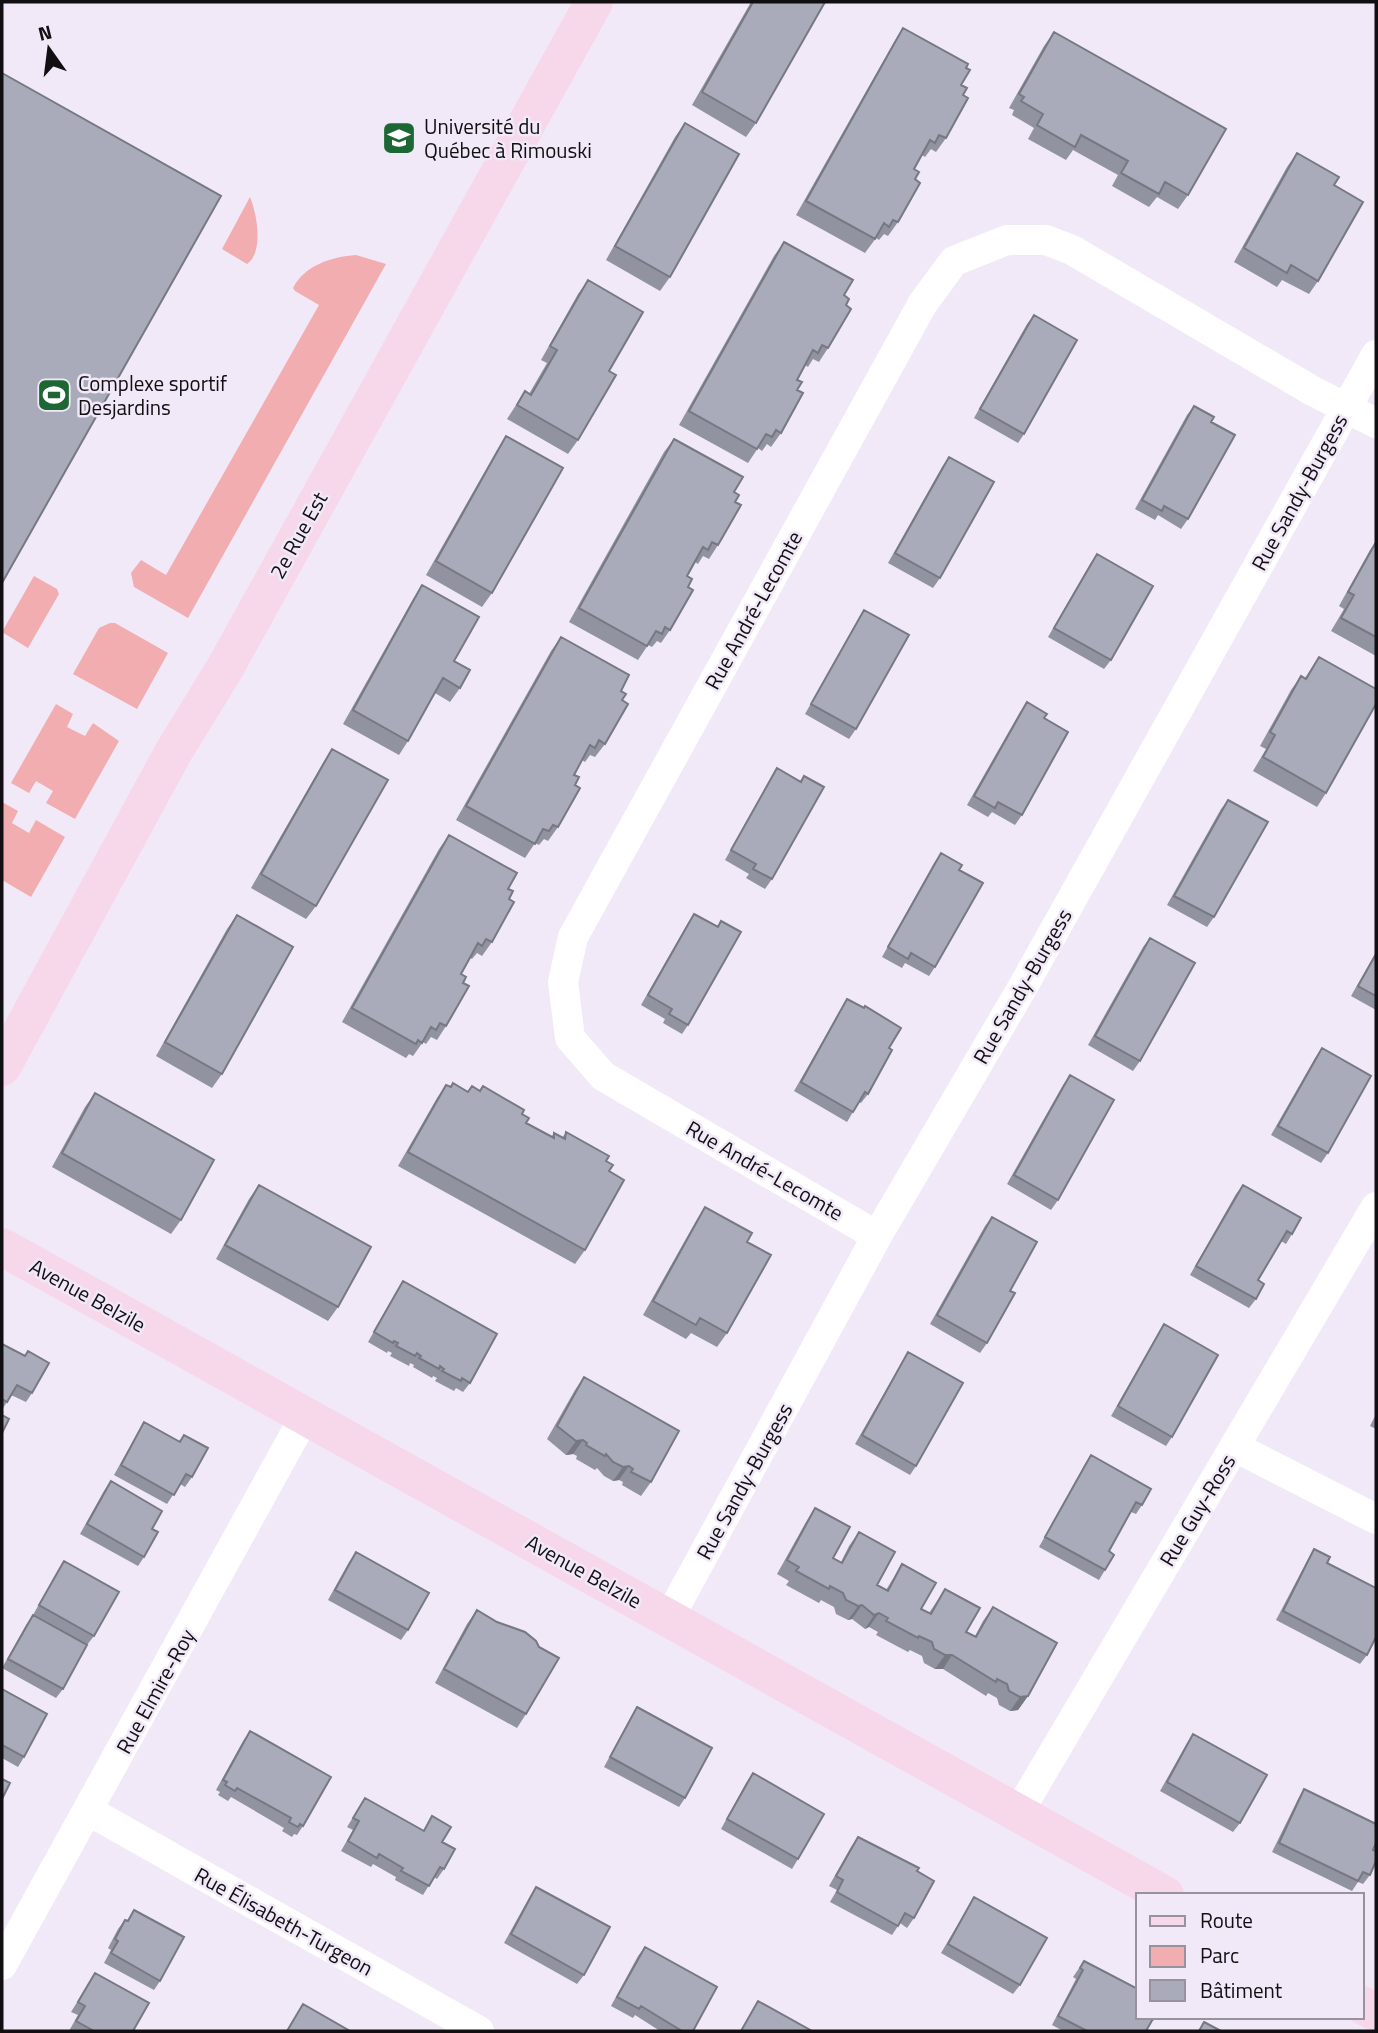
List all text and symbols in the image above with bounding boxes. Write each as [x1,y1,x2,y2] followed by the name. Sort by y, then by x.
[14,14,84,84] north arrow
[35,16,55,48] text: N
[424,110,592,166] place label: Université du Québec à Rimouski
[380,119,418,157] school or university icon: Université du Québec à Rimouski
[78,367,227,423] place label: Complexe sportif Desjardins
[35,376,73,414] sports icon: Complexe sportif Desjardins
[1243,408,1355,576] street label: Rue Sandy-Burgess
[261,485,335,584] street label: 2e Rue Est
[696,525,810,695] street label: Rue André-Lecomte
[964,902,1080,1070] street label: Rue Sandy-Burgess
[680,1112,850,1228] street label: Rue André-Lecomte
[24,1250,152,1340] street label: Avenue Belzile
[688,1397,800,1565] street label: Rue Sandy-Burgess
[1151,1448,1243,1572] street label: Rue Guy-Ross
[520,1526,648,1616] street label: Avenue Belzile
[107,1623,203,1759] street label: Rue Elmire-Roy
[189,1859,379,1983] street label: Rue Élisabeth-Turgeon
[1136,1893,1364,2019] legend
[1200,1904,1253,1936] text: Route
[1200,1939,1239,1971] text: Parc
[1200,1974,1283,2006] text: Bâtiment

